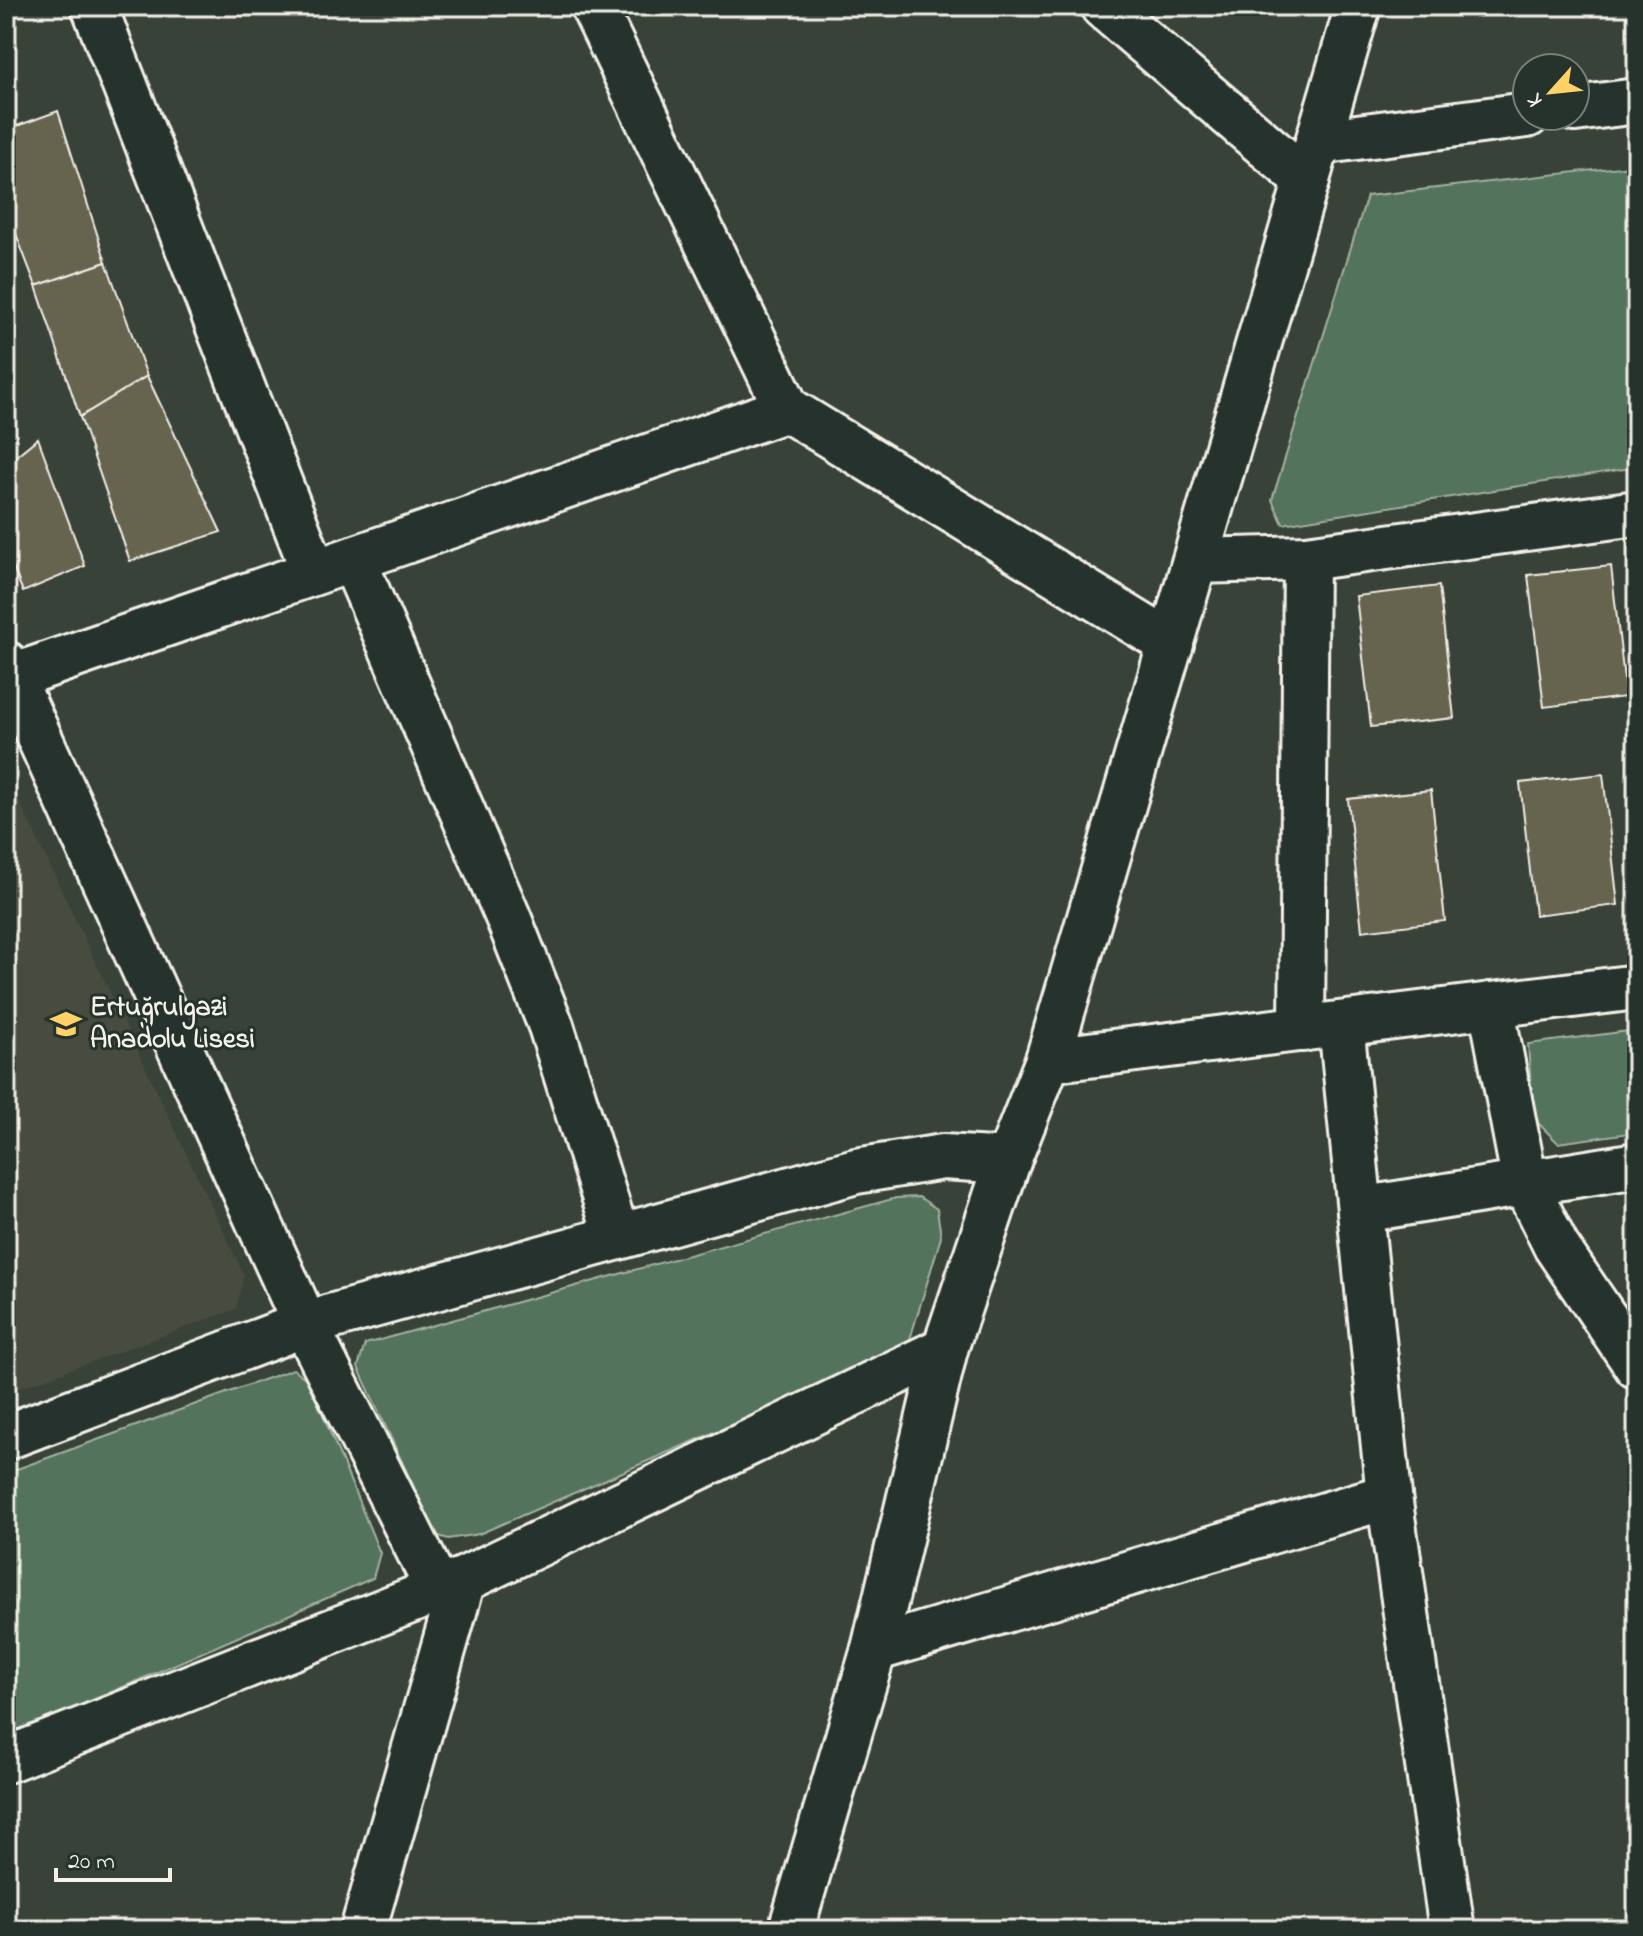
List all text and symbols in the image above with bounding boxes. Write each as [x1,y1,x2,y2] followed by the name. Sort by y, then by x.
[1511,52,1591,132] north arrow
[1519,87,1553,112] text: K
[90,988,255,1061] place label: Ertuğrulgazi Anadolu Lisesi
[49,1007,83,1041] school or university icon: Ertuğrulgazi Anadolu Lisesi
[56,1832,170,1882] scale bar
[68,1845,115,1880] text: 20 m

